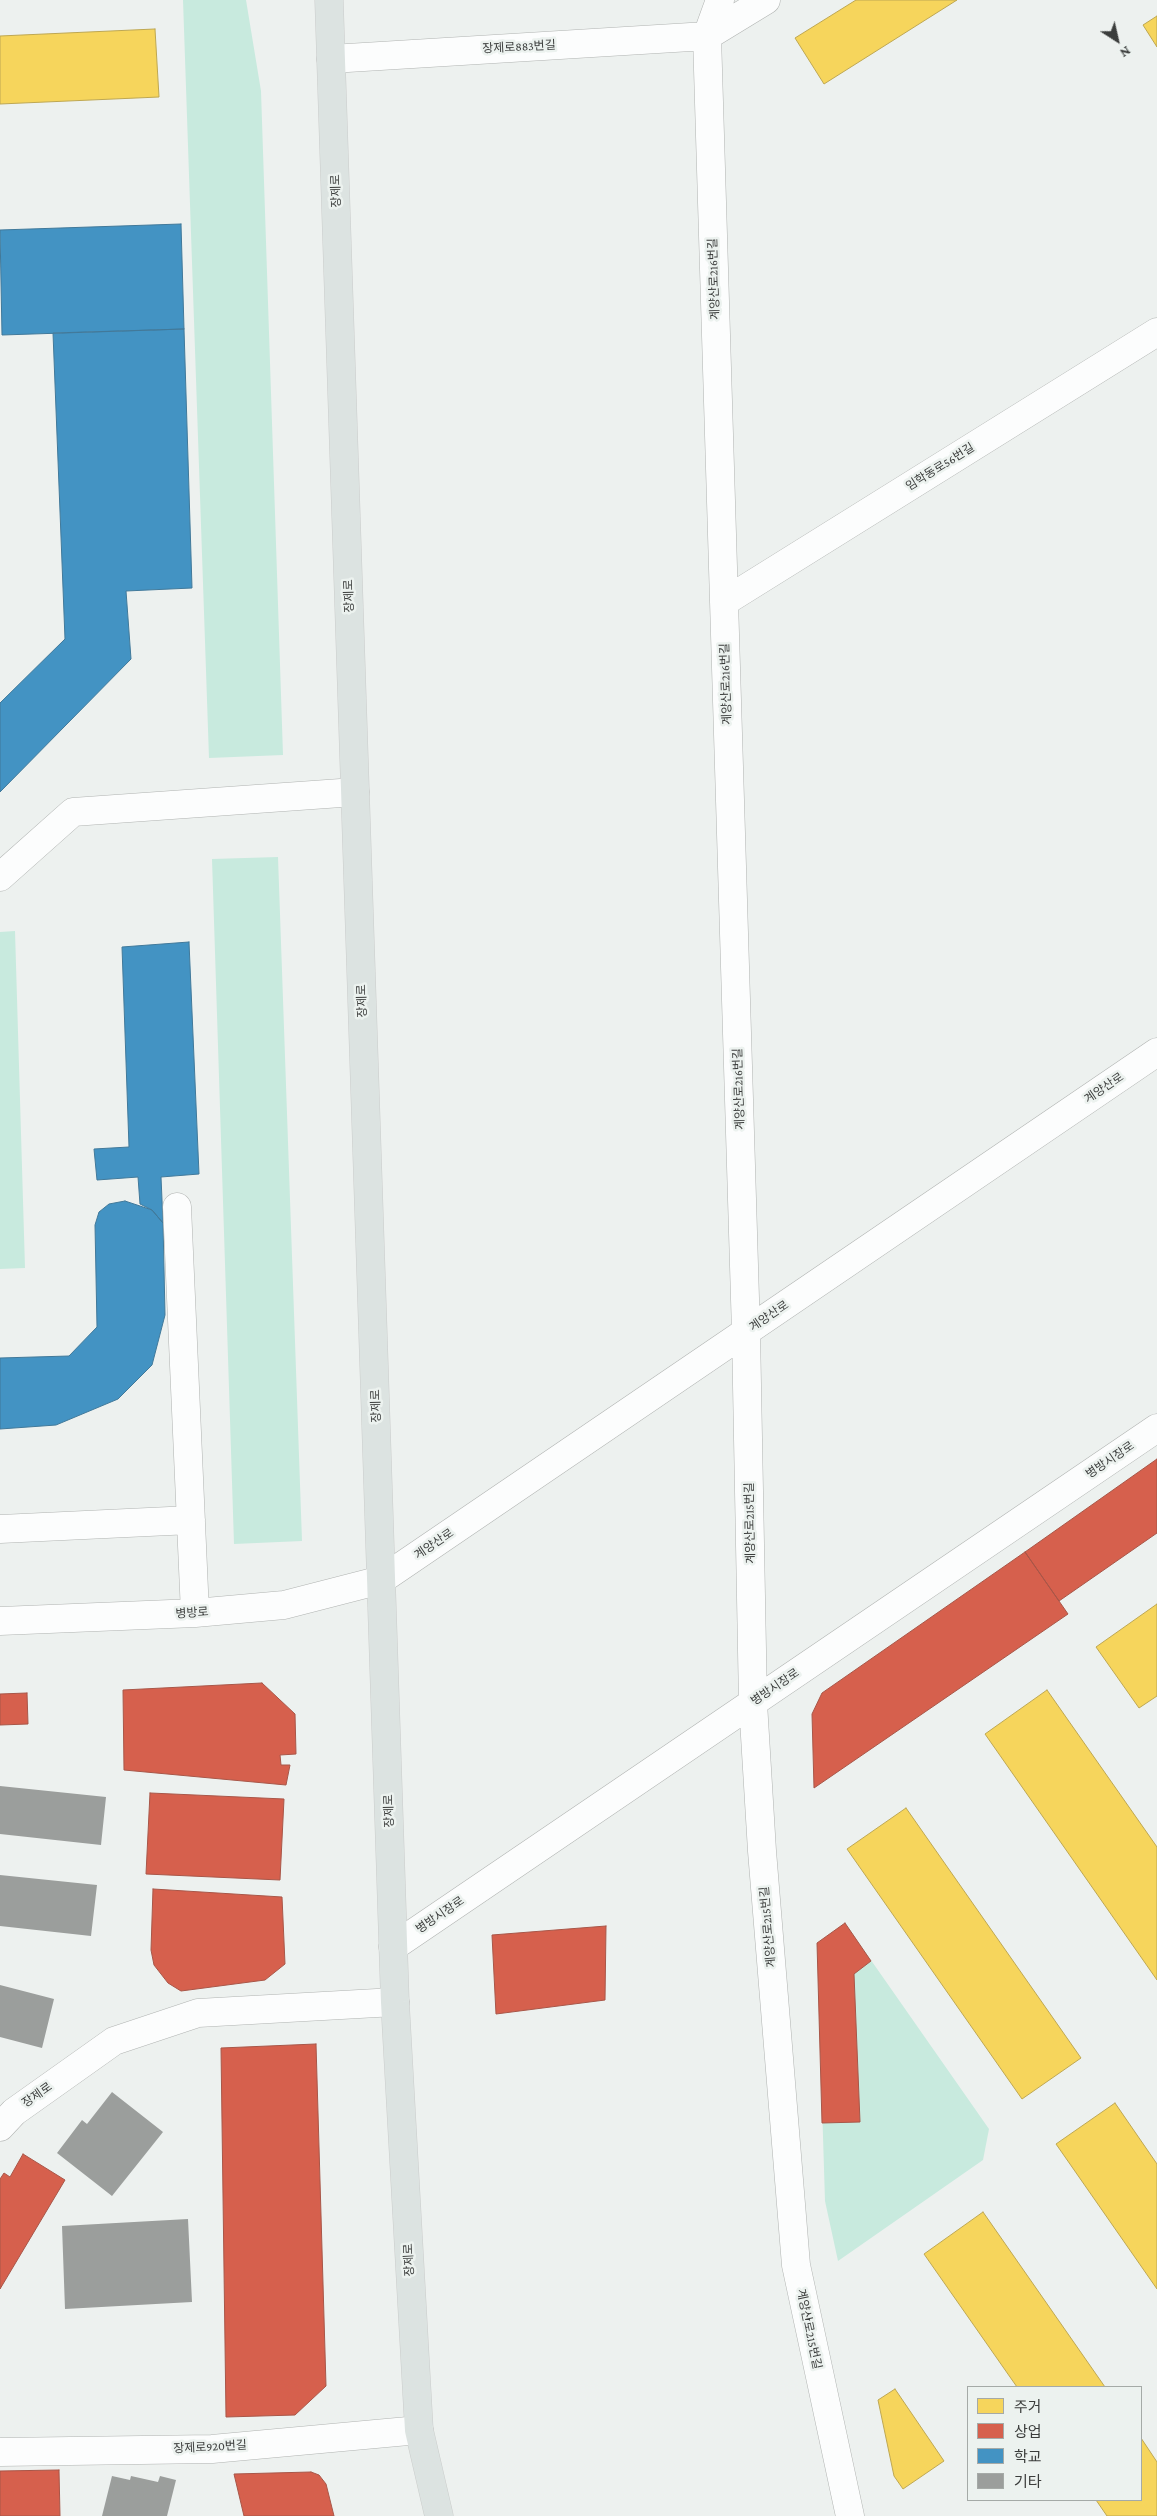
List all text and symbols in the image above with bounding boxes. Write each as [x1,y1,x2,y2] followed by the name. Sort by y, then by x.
[1092,15,1142,65] north arrow
[482,38,556,56] street label: 장제로883번길
[1117,43,1134,62] text: N
[328,174,344,208] street label: 장제로
[705,238,723,320] street label: 계양산로216번길
[903,440,977,494] street label: 임학동로56번길
[341,579,357,613] street label: 장제로
[717,643,735,725] street label: 계양산로216번길
[354,984,370,1018] street label: 장제로
[730,1048,748,1130] street label: 계양산로216번길
[1082,1070,1126,1106] street label: 계양산로
[747,1298,791,1334] street label: 계양산로
[368,1389,384,1423] street label: 장제로
[1083,1439,1137,1481] street label: 병방시장로
[742,1482,758,1564] street label: 계양산로215번길
[412,1526,456,1562] street label: 계양산로
[175,1605,209,1621] street label: 병방로
[748,1666,802,1708] street label: 병방시장로
[381,1794,397,1828] street label: 장제로
[757,1886,779,1968] street label: 계양산로215번길
[413,1894,467,1936] street label: 병방시장로
[19,2080,55,2110] street label: 장제로
[401,2243,417,2277] street label: 장제로
[793,2288,825,2370] street label: 계양산로215번길
[967,2386,1142,2501] legend
[1014,2399,1042,2415] text: 주거
[1014,2424,1042,2440] text: 상업
[173,2438,247,2456] street label: 장제로920번길
[1014,2449,1042,2465] text: 학교
[1014,2474,1042,2490] text: 기타

